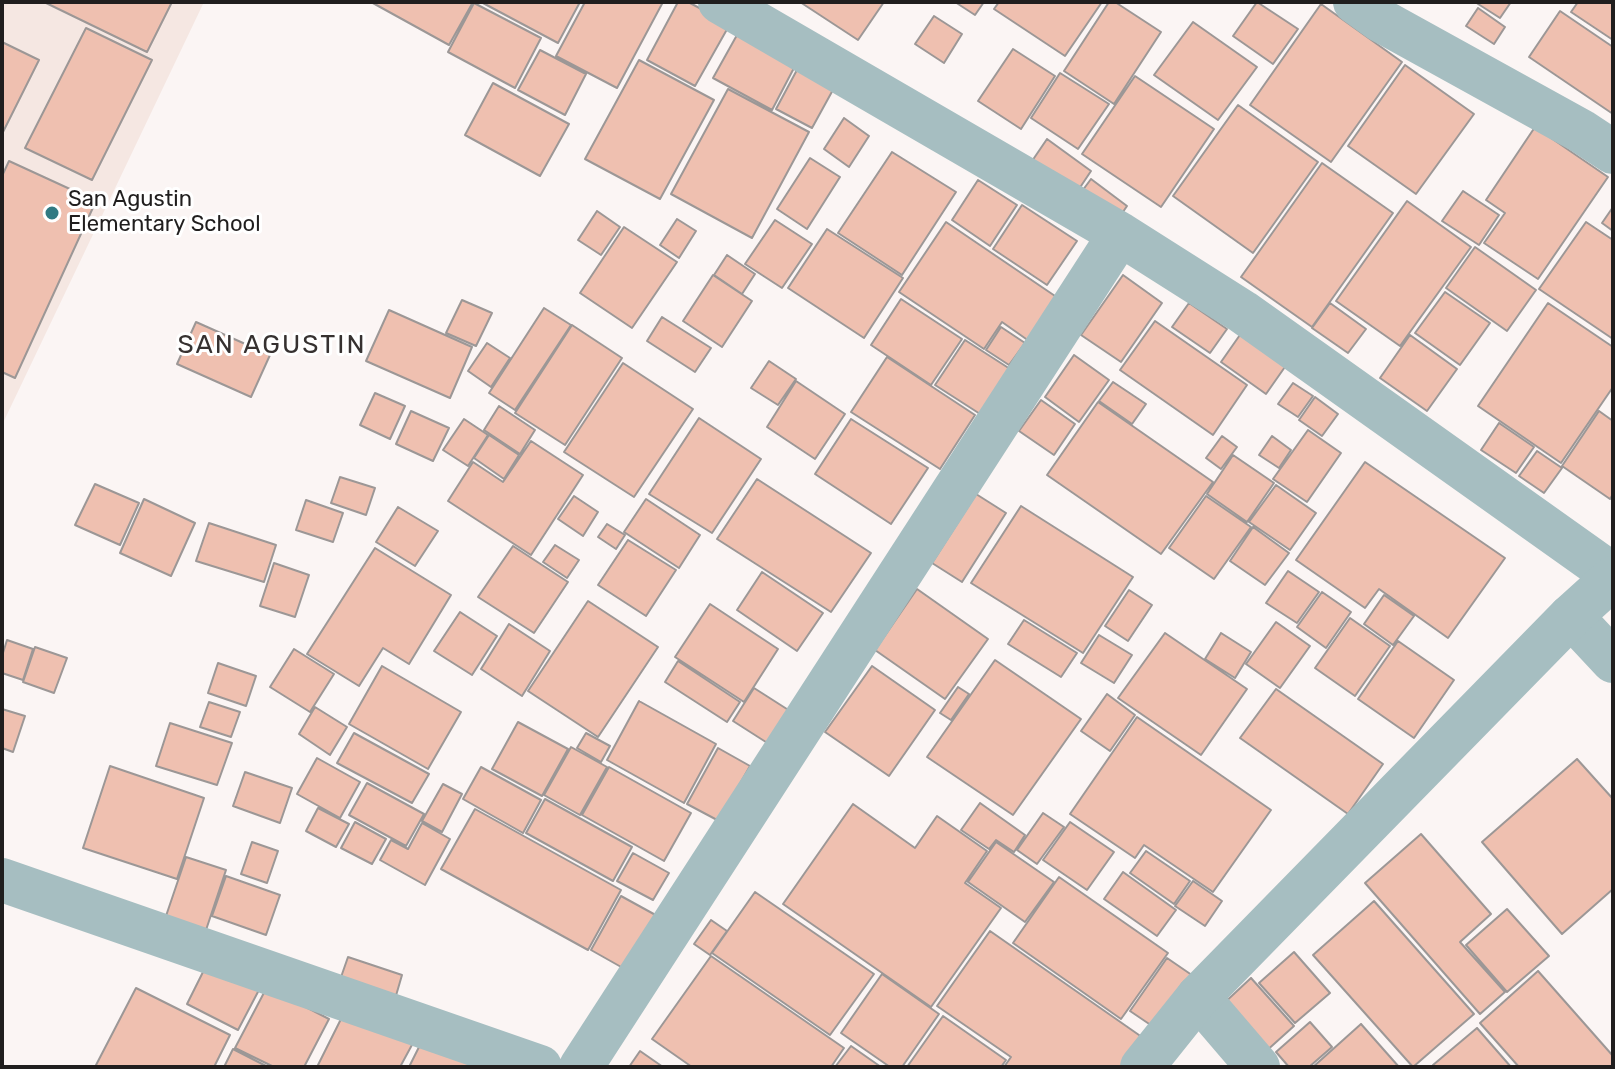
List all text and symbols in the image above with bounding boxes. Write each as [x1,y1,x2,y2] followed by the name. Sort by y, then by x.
[68,187,261,238] place label: San Agustin Elementary School
[43,204,61,222] marker: San Agustin Elementary School
[178,329,366,361] district label: SAN AGUSTIN

